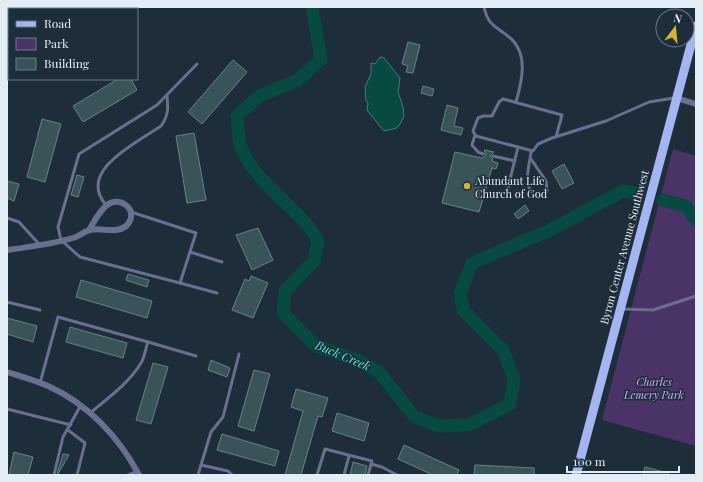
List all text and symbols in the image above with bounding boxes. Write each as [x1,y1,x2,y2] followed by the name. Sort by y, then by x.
[8,8,138,80] legend
[655,8,695,48] north arrow
[672,10,684,26] text: N
[44,15,71,31] text: Road
[44,35,69,51] text: Park
[44,55,90,71] text: Building
[596,168,652,326] street label: Byron Center Avenue Southwest
[474,173,548,201] place label: Abundant Life Church of God
[462,181,472,191] marker: Abundant Life Church of God
[312,336,373,374] water label: Buck Creek
[623,374,684,402] park label: Charles Lemery Park
[567,448,679,474] scale bar
[573,453,606,469] text: 100 m

